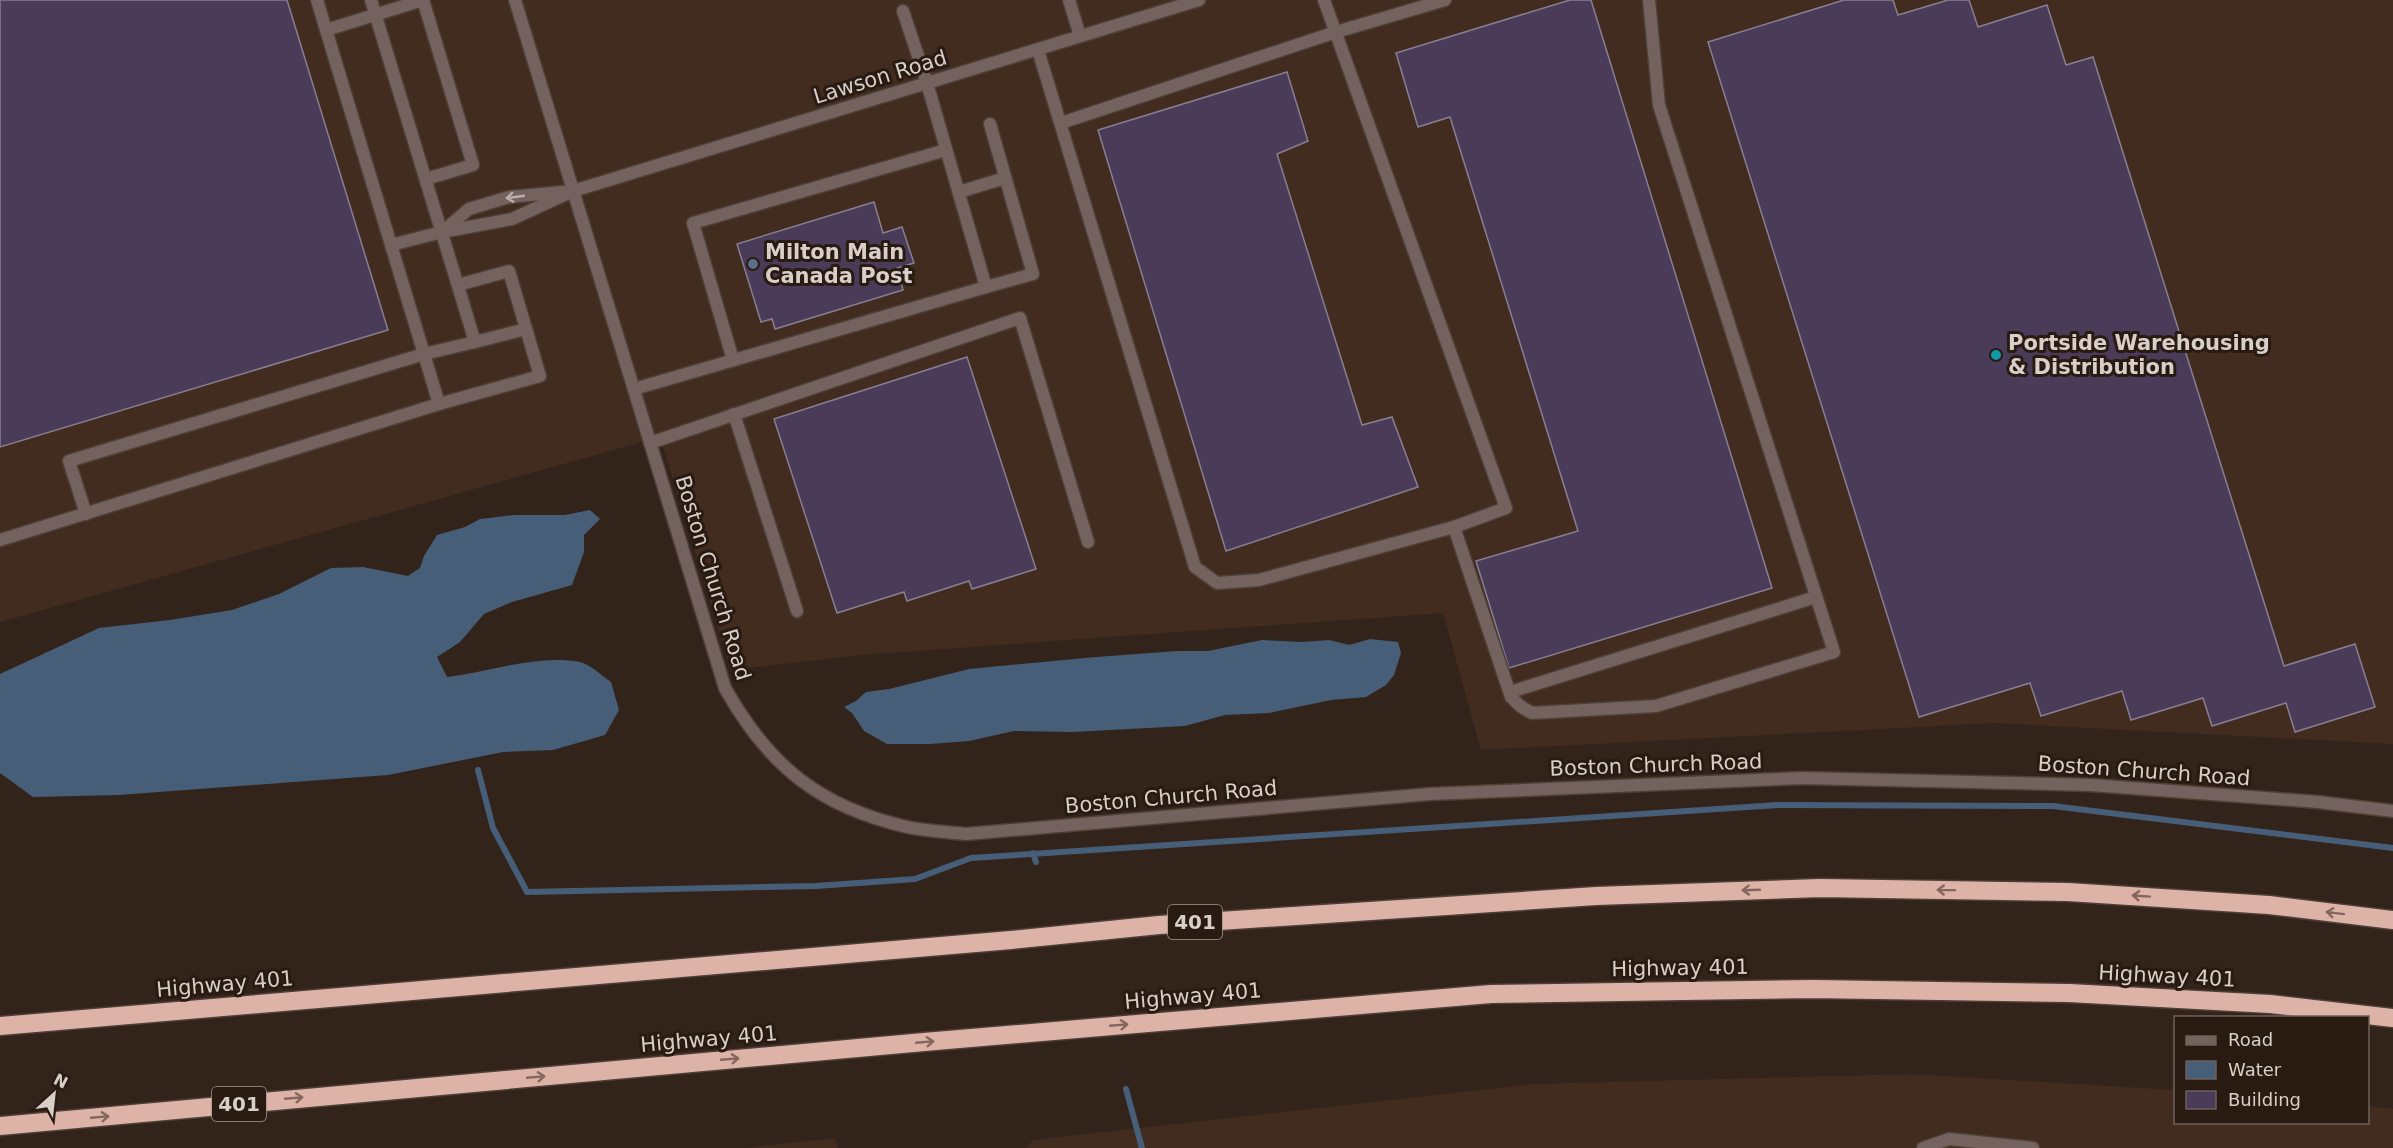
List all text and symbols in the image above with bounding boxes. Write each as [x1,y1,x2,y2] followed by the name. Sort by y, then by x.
[810,45,950,109] street label: Lawson Road
[506,191,525,202] one-way arrow
[765,240,913,288] place label: Milton Main Canada Post
[746,257,760,271] marker: Milton Main Canada Post
[2008,331,2270,379] place label: Portside Warehousing & Distribution
[1989,348,2003,362] marker: Portside Warehousing & Distribution
[670,473,756,683] street label: Boston Church Road
[1549,749,1763,781] street label: Boston Church Road
[2037,752,2251,790] street label: Boston Church Road
[1064,776,1278,818] street label: Boston Church Road
[1936,884,1956,896] one-way arrow
[1741,885,1761,896] one-way arrow
[2131,891,2151,902] one-way arrow
[1168,905,1222,939] road number: 401
[2325,907,2345,918] one-way arrow
[1611,955,1749,981] street label: Highway 401
[2098,960,2236,992] street label: Highway 401
[155,966,295,1002] street label: Highway 401
[1123,978,1263,1014] street label: Highway 401
[2174,1016,2369,1124] legend
[1109,1019,1128,1030] one-way arrow
[639,1021,779,1057] street label: Highway 401
[2228,1029,2273,1050] text: Road
[914,1036,934,1047] one-way arrow
[720,1053,740,1064] one-way arrow
[2228,1059,2282,1080] text: Water
[24,1064,84,1124] north arrow
[50,1070,71,1093] text: N
[526,1071,546,1082] one-way arrow
[212,1087,266,1121] road number: 401
[2228,1089,2301,1110] text: Building
[284,1092,304,1103] one-way arrow
[90,1111,110,1122] one-way arrow

